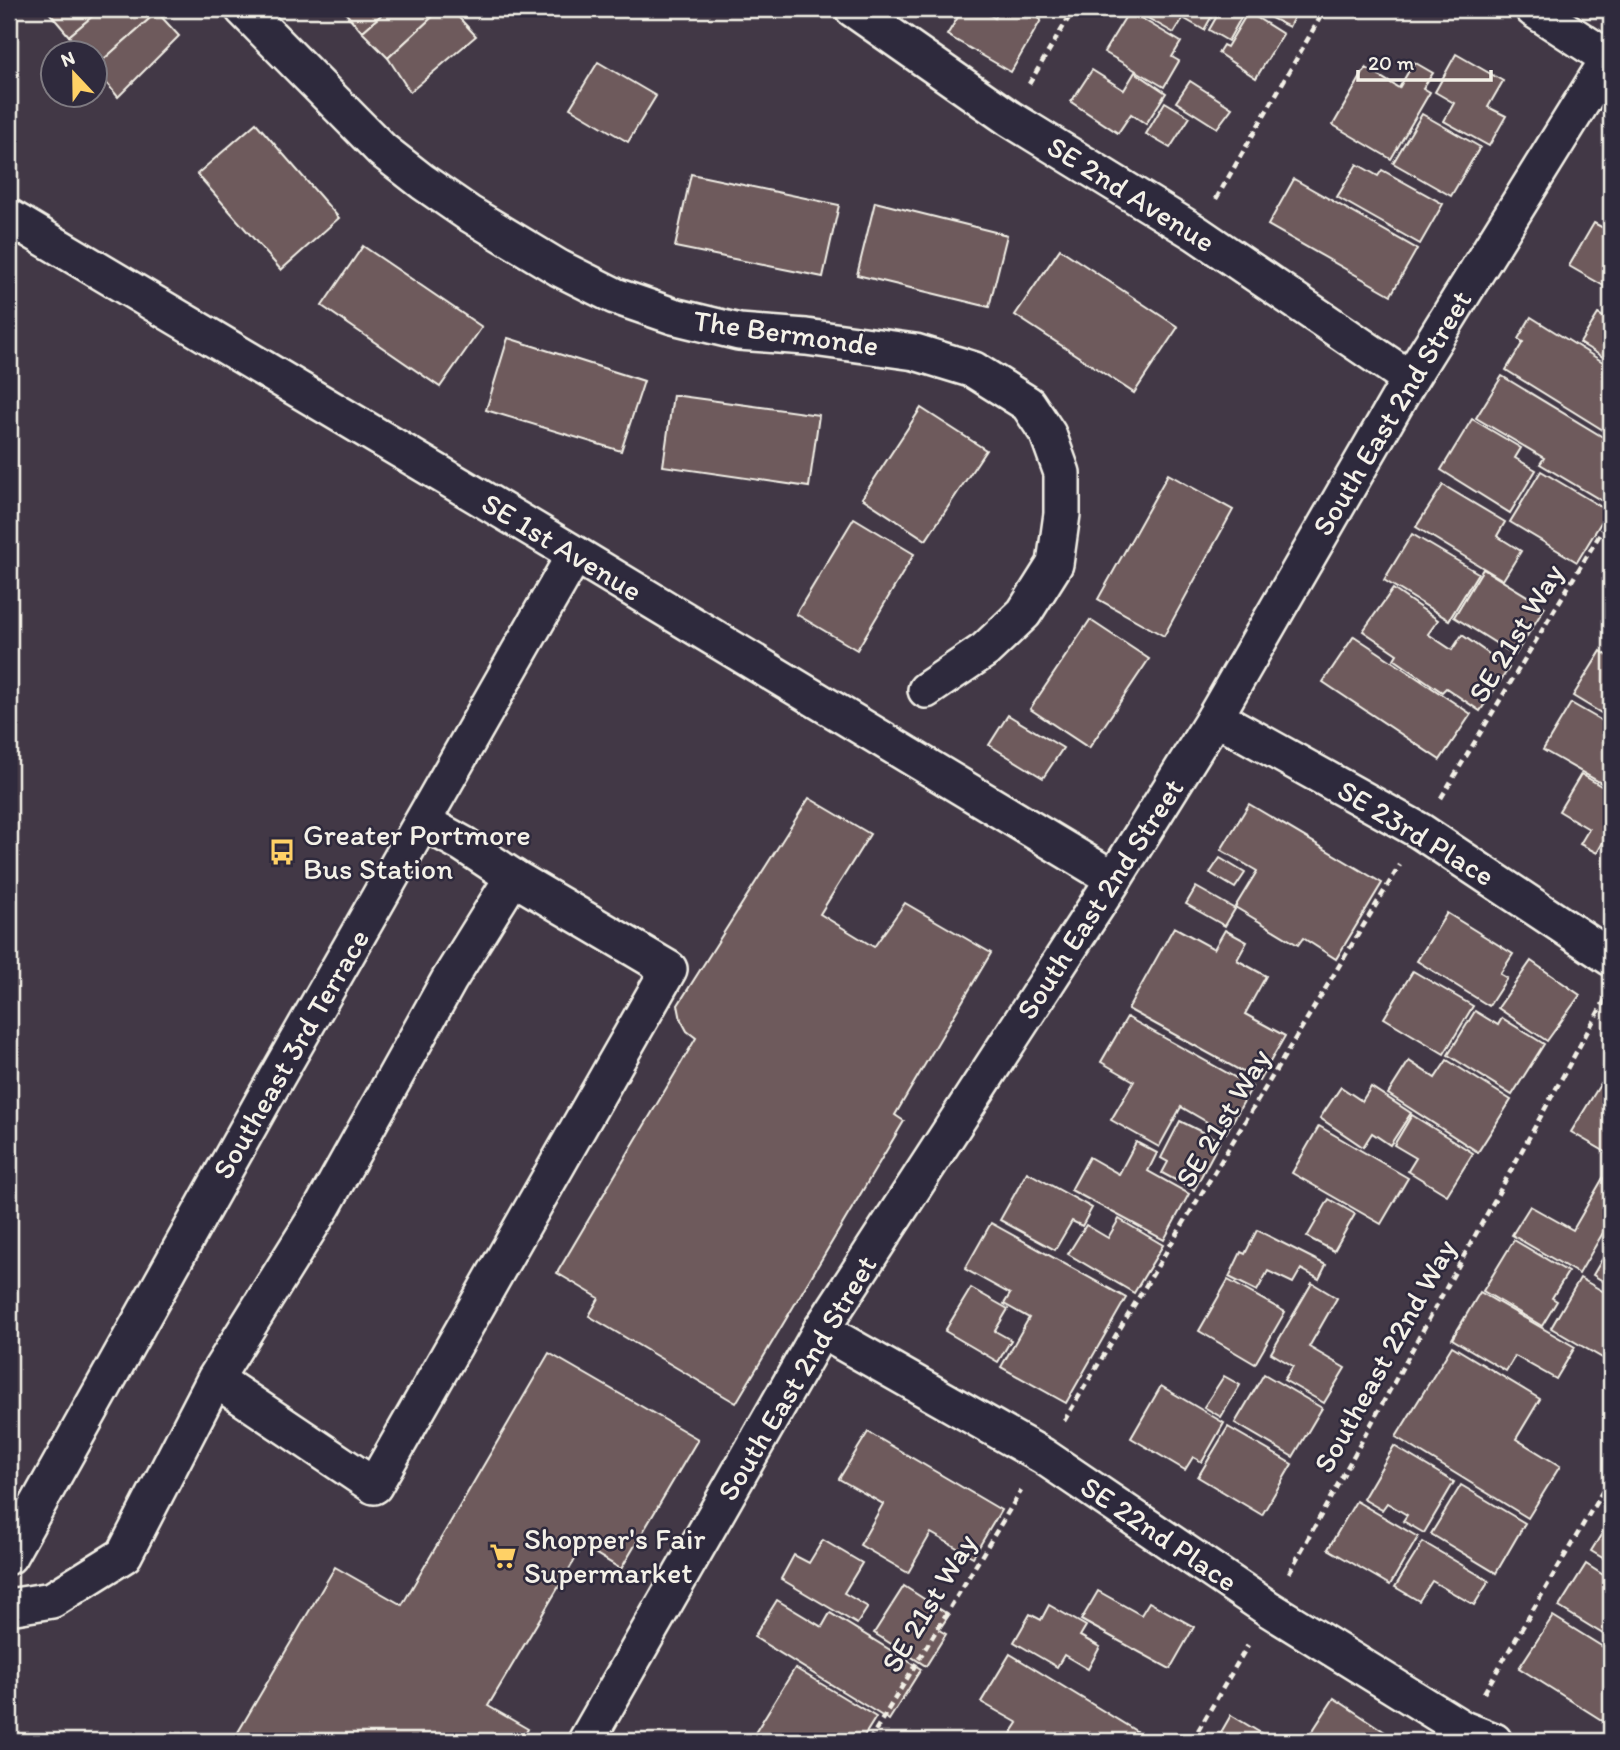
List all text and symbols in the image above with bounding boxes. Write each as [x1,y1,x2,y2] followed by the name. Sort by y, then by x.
[38,38,108,108] north arrow
[1358,38,1490,82] scale bar
[58,46,78,72] text: N
[1368,50,1415,75] text: 20 m
[1041,127,1222,260] street label: SE 2nd Avenue
[1304,283,1479,542] street label: South East 2nd Street
[691,301,881,364] street label: The Bermonde
[475,484,649,609] street label: SE 1st Avenue
[1460,557,1571,709] street label: SE 21st Way
[1008,771,1191,1026] street label: South East 2nd Street
[1331,771,1501,894] street label: SE 23rd Place
[303,816,531,887] place label: Greater Portmore Bus Station
[267,837,297,867] bus stop icon: Greater Portmore Bus Station
[204,922,377,1185] street label: Southeast 3rd Terrace
[1167,1042,1278,1194] street label: SE 21st Way
[1305,1232,1464,1479] street label: Southeast 22nd Way
[709,1248,884,1507] street label: South East 2nd Street
[1074,1468,1245,1600] street label: SE 22nd Place
[524,1520,706,1591] place label: Shopper's Fair Supermarket
[873,1527,984,1679] street label: SE 21st Way
[488,1541,518,1571] supermarket icon: Shopper's Fair Supermarket

